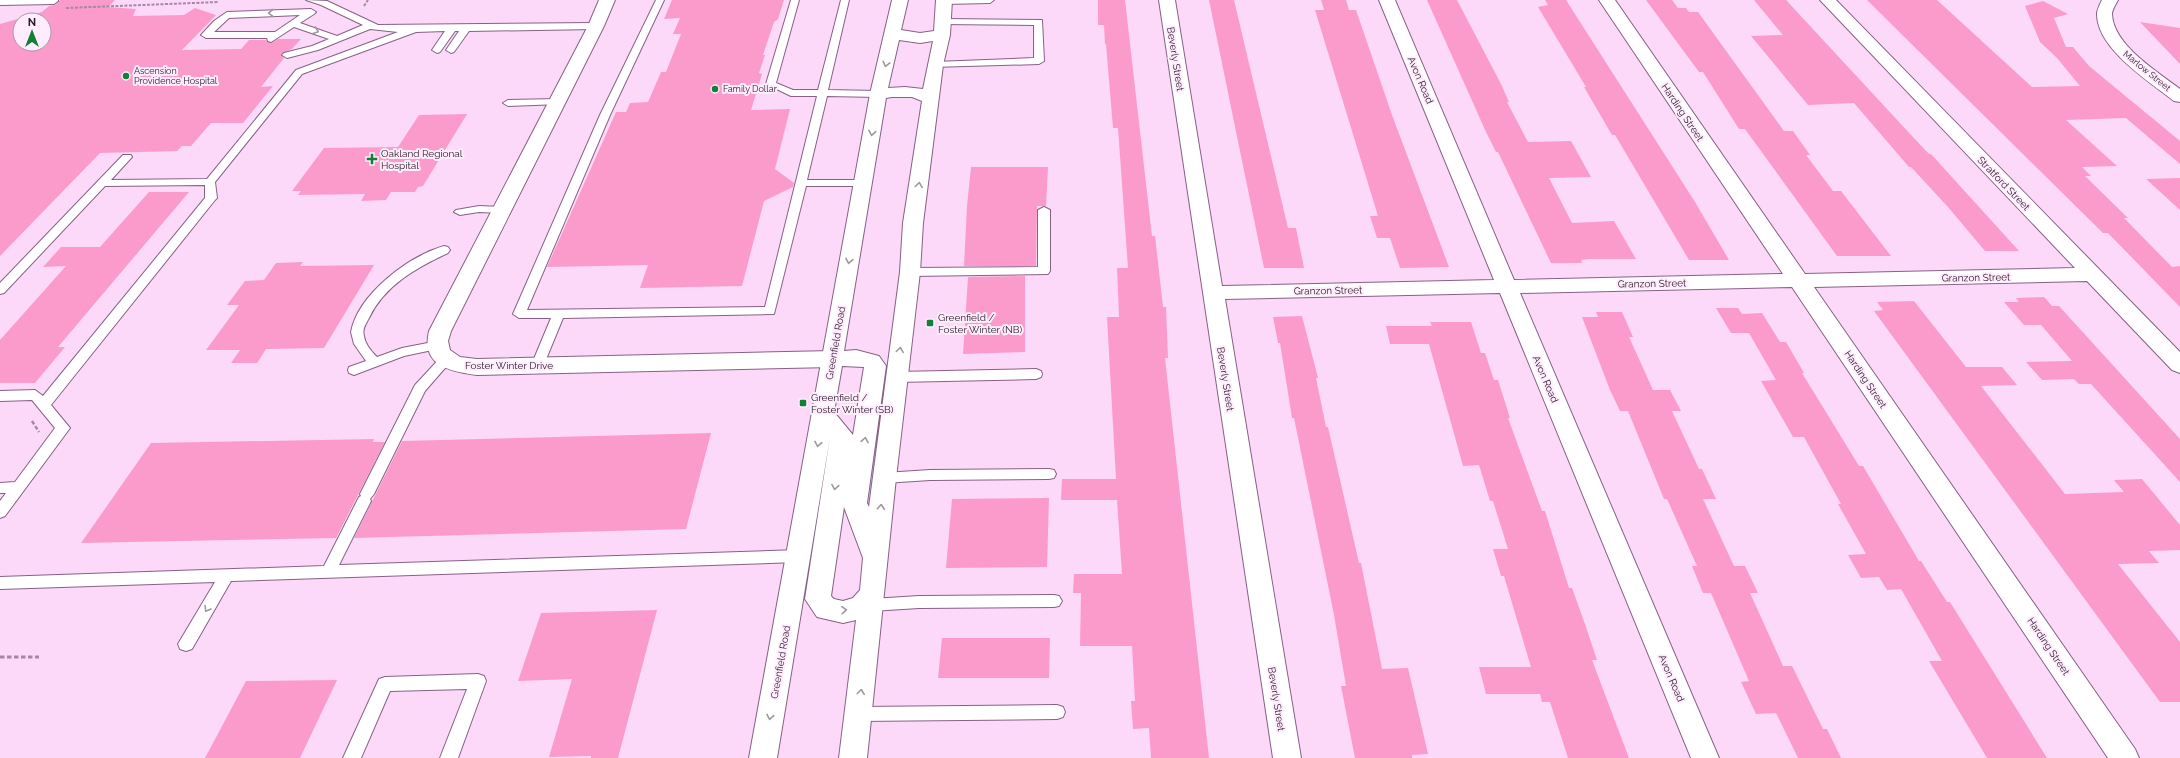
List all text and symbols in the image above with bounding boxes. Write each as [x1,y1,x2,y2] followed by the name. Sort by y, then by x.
[268,9,274,17] one-way arrow
[12,12,52,52] north arrow
[28,16,36,29] text: N
[1165,26,1186,93] street label: Beverly Street
[312,27,319,35] one-way arrow
[2121,49,2173,93] street label: Marlow Street
[1406,55,1435,105] street label: Avon Road
[882,60,891,67] one-way arrow
[134,66,218,86] place label: Ascension Providence Hospital
[121,71,131,81] marker: Ascension Providence Hospital
[1659,81,1706,144] street label: Harding Street
[710,84,720,94] marker: Family Dollar
[723,84,778,94] place label: Family Dollar
[868,129,876,136] one-way arrow
[381,148,463,171] place label: Oakland Regional Hospital
[366,153,378,165] marker: Oakland Regional Hospital
[1975,154,2033,213] street label: Stratford Street
[914,182,923,188] one-way arrow
[846,258,854,264] one-way arrow
[1942,271,2011,284] street label: Granzon Street
[1618,277,1687,290] street label: Granzon Street
[1294,284,1363,297] street label: Granzon Street
[824,305,847,381] street label: Greenfield Road
[938,312,1022,335] place label: Greenfield / Foster Winter (NB)
[925,318,935,328] marker: Greenfield / Foster Winter (NB)
[1215,346,1236,413] street label: Beverly Street
[895,347,904,353] one-way arrow
[1842,348,1889,411] street label: Harding Street
[1531,354,1560,404] street label: Avon Road
[465,360,553,371] street label: Foster Winter Drive
[811,392,894,415] place label: Greenfield / Foster Winter (SB)
[798,398,808,408] marker: Greenfield / Foster Winter (SB)
[860,437,869,443] one-way arrow
[814,441,823,447] one-way arrow
[831,484,839,490] one-way arrow
[876,504,885,510] one-way arrow
[204,605,211,612] one-way arrow
[841,606,847,615] one-way arrow
[2025,615,2072,678] street label: Harding Street
[769,624,792,700] street label: Greenfield Road
[1657,653,1686,703] street label: Avon Road
[1266,666,1287,733] street label: Beverly Street
[856,688,865,695] one-way arrow
[766,714,775,720] one-way arrow

